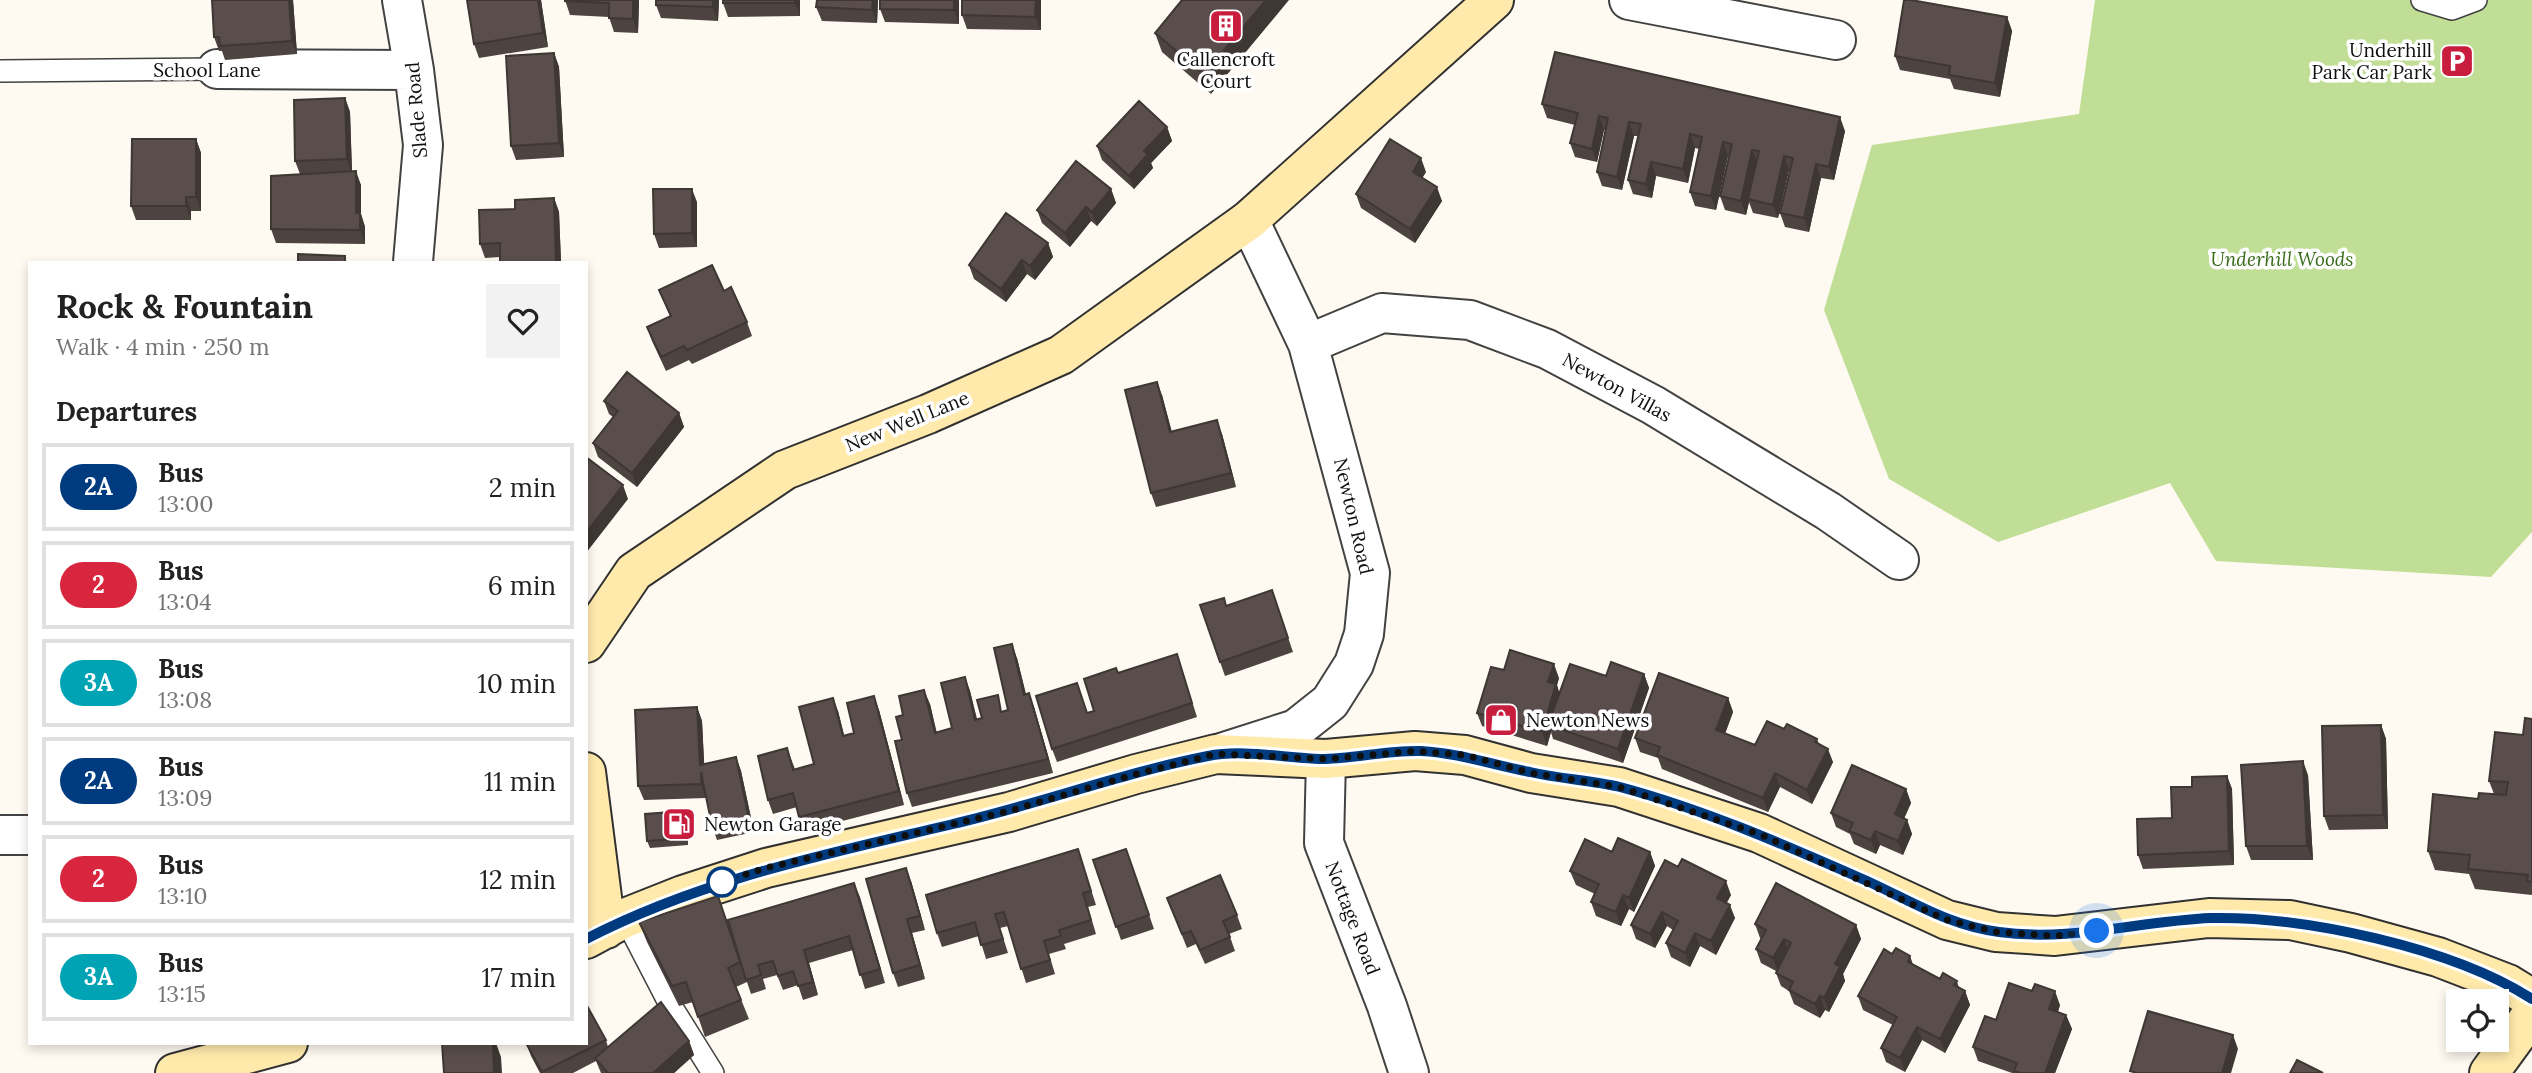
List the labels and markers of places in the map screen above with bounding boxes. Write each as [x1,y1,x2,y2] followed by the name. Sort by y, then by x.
[1207,7,1245,45] building icon: Callencroft Court
[2312,38,2433,84] place label: Underhill Park Car Park
[2438,42,2476,80] parking icon: Underhill Park Car Park
[1177,47,1276,93] place label: Callencroft Court
[1482,701,1520,739] shop icon: Newton News
[1526,708,1649,732] place label: Newton News
[660,805,698,843] fuel station icon: Newton Garage
[704,812,842,836] place label: Newton Garage
[707,867,737,897] unlabelled marker

